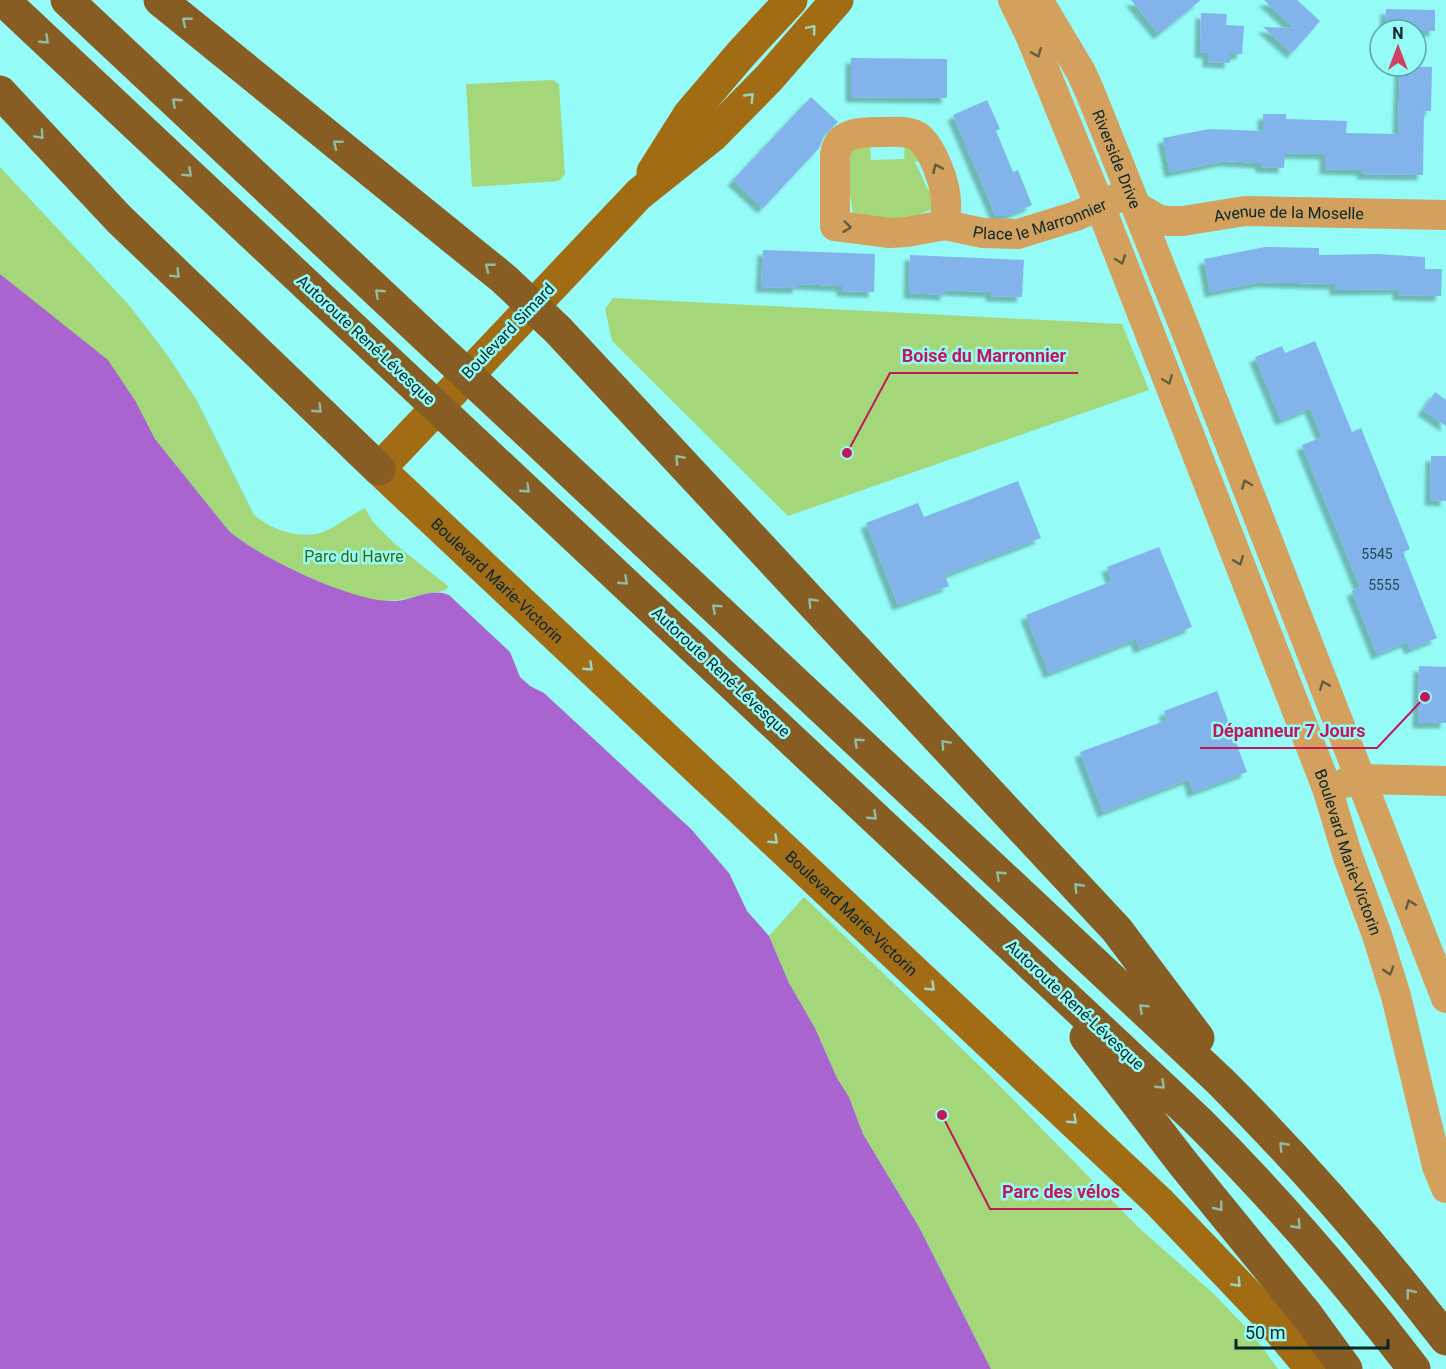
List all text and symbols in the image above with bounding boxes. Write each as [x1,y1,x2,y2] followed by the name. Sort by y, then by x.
[182,18,193,29] one-way arrow
[1368,18,1428,78] north arrow
[1392,24,1404,43] text: N
[805,25,816,36] one-way arrow
[39,33,49,44] one-way arrow
[1030,47,1042,58] one-way arrow
[743,93,754,104] one-way arrow
[172,98,182,109] one-way arrow
[1089,107,1145,211] street label: Riverside Drive
[33,128,44,139] one-way arrow
[333,141,344,152] one-way arrow
[932,163,944,174] one-way arrow
[180,166,191,177] one-way arrow
[971,194,1110,243] street label: Place le Marronnier
[1212,201,1364,225] street label: Avenue de la Moselle
[843,221,852,233] one-way arrow
[1114,254,1126,265] one-way arrow
[485,263,496,274] one-way arrow
[169,267,180,278] one-way arrow
[293,271,439,409] street label: Autoroute René-Lévesque
[458,279,558,383] street label: Boulevard Simard
[375,289,386,300] one-way arrow
[890,337,1078,373] callout: Boisé du Marronnier
[902,345,1067,366] text: Boisé du Marronnier
[1161,373,1173,384] one-way arrow
[310,401,321,412] one-way arrow
[675,455,686,466] one-way arrow
[1241,479,1253,490] one-way arrow
[520,482,530,493] one-way arrow
[427,514,568,647] street label: Boulevard Marie-Victorin
[1361,546,1393,562] house number: 5545
[304,547,404,566] park label: Parc du Havre
[1231,556,1244,566] one-way arrow
[618,574,628,585] one-way arrow
[1368,577,1400,593] house number: 5555
[808,598,819,608] one-way arrow
[648,603,794,741] street label: Autoroute René-Lévesque
[712,604,722,615] one-way arrow
[582,660,593,671] one-way arrow
[1319,680,1332,691] one-way arrow
[1200,712,1377,748] callout: Dépanneur 7 Jours
[1212,720,1366,741] text: Dépanneur 7 Jours
[854,738,864,749] one-way arrow
[942,740,953,751] one-way arrow
[1311,766,1386,938] street label: Boulevard Marie-Victorin
[867,809,877,820] one-way arrow
[766,833,777,844] one-way arrow
[781,846,922,980] street label: Boulevard Marie-Victorin
[996,871,1007,882] one-way arrow
[1074,883,1085,894] one-way arrow
[1404,899,1417,910] one-way arrow
[1002,936,1148,1074] street label: Autoroute René-Lévesque
[1381,965,1394,976] one-way arrow
[924,979,935,990] one-way arrow
[1140,1004,1151,1015] one-way arrow
[1154,1078,1165,1089] one-way arrow
[1066,1113,1077,1124] one-way arrow
[1279,1142,1290,1152] one-way arrow
[990,1173,1132,1209] callout: Parc des vélos
[1002,1181,1120,1202] text: Parc des vélos
[1212,1200,1223,1211] one-way arrow
[1290,1218,1301,1229] one-way arrow
[1230,1276,1241,1287] one-way arrow
[1407,1289,1418,1300] one-way arrow
[1236,1312,1388,1350] scale bar
[1245,1322,1285,1343] text: 50 m

